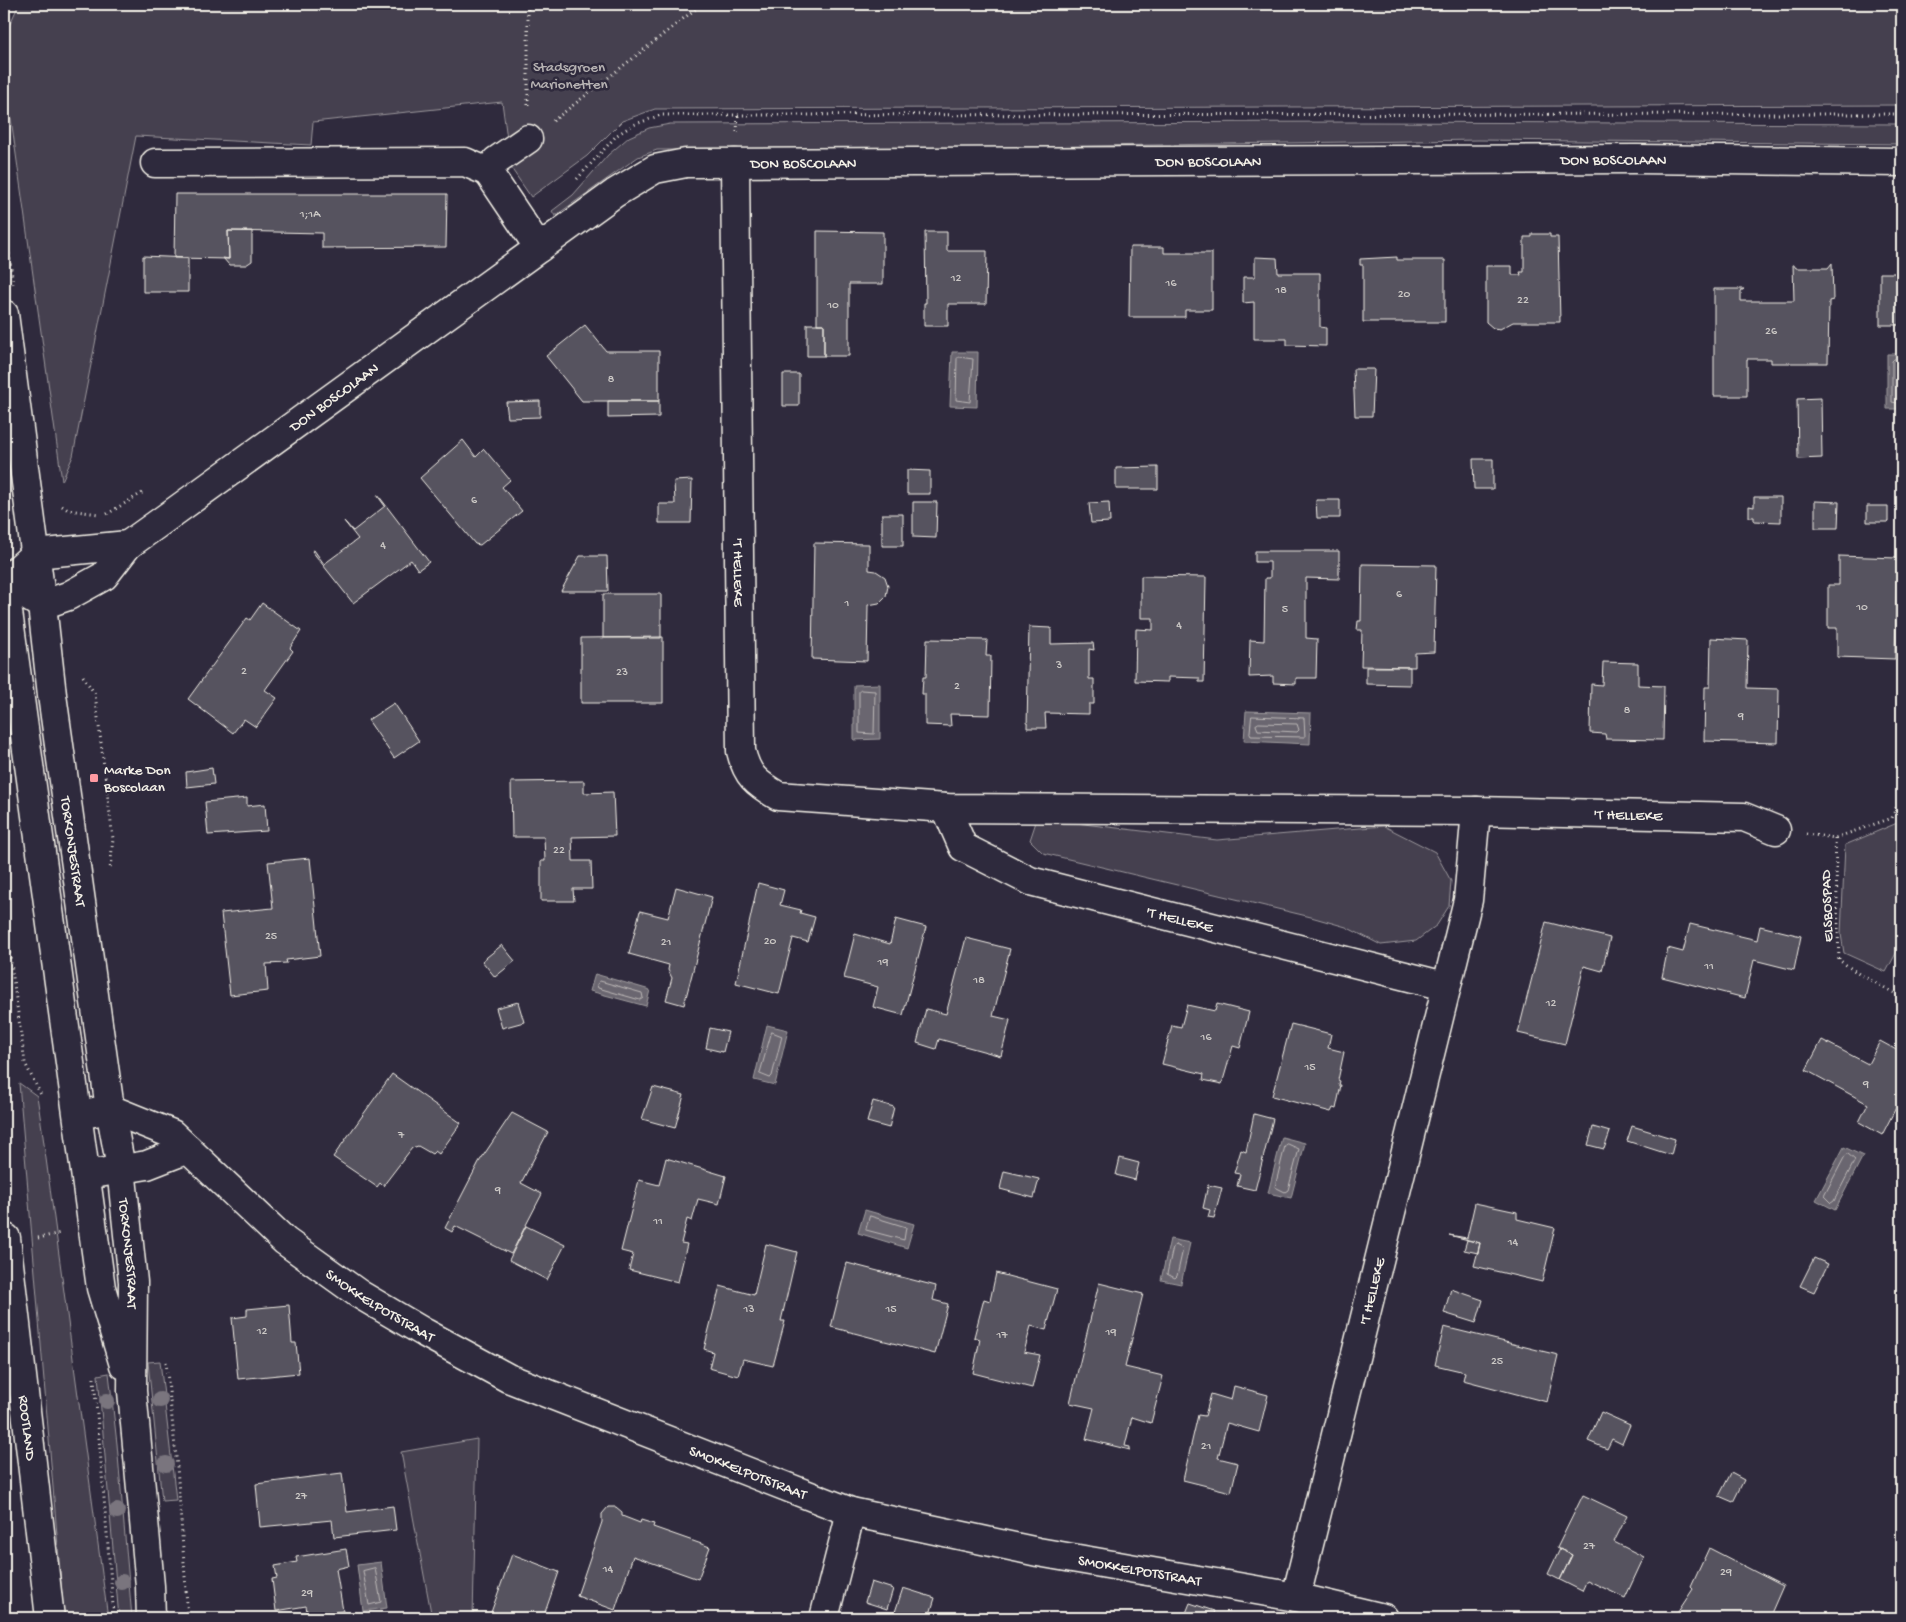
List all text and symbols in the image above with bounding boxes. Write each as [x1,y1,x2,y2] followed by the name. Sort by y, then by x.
[530,59,608,94] park label: Stadsgroen Marionetten
[1560,152,1667,170] street label: DON BOSCOLAAN
[1155,154,1262,172] street label: DON BOSCOLAAN
[750,155,857,174] street label: DON BOSCOLAAN
[299,208,321,222] house number: 1;1A
[950,272,961,286] house number: 12
[1165,277,1177,291] house number: 16
[1274,284,1287,298] house number: 18
[1398,288,1411,302] house number: 20
[1517,294,1529,308] house number: 22
[826,299,839,313] house number: 10
[1765,325,1778,339] house number: 26
[286,360,383,437] street label: DON BOSCOLAAN
[608,373,615,387] house number: 8
[471,494,478,508] house number: 6
[728,537,747,607] street label: 'T HELLEKE
[380,539,386,553] house number: 4
[1396,588,1403,602] house number: 6
[844,597,850,611] house number: 1
[1855,601,1868,615] house number: 10
[1282,603,1288,617] house number: 5
[1176,619,1182,633] house number: 4
[1055,659,1062,673] house number: 3
[241,665,247,679] house number: 2
[616,666,628,680] house number: 23
[954,680,960,694] house number: 2
[1624,704,1631,718] house number: 8
[1737,710,1744,724] house number: 9
[103,762,171,797] place label: Marke Don Boscolaan
[88,772,100,784] marker: Marke Don Boscolaan
[55,794,89,909] street label: TORKONJESTRAAT
[1593,807,1663,826] street label: 'T HELLEKE
[553,844,565,858] house number: 22
[1818,869,1838,942] street label: ELSBOSPAD
[1143,904,1215,938] street label: 'T HELLEKE
[265,930,277,944] house number: 25
[764,935,777,949] house number: 20
[661,936,672,950] house number: 21
[877,956,888,970] house number: 19
[1703,960,1714,974] house number: 11
[972,974,985,988] house number: 18
[1545,997,1556,1011] house number: 12
[1200,1031,1212,1045] house number: 16
[1303,1061,1316,1075] house number: 15
[1862,1078,1869,1092] house number: 9
[397,1129,405,1143] house number: 7
[494,1184,501,1198] house number: 9
[113,1196,140,1310] street label: TORKONJESTRAAT
[652,1215,663,1229] house number: 11
[1507,1236,1519,1250] house number: 14
[1356,1255,1391,1327] street label: 'T HELLEKE
[321,1266,438,1348] street label: SMOKKELPOTSTRAAT
[742,1303,755,1317] house number: 13
[884,1303,897,1317] house number: 15
[256,1325,267,1339] house number: 12
[1105,1326,1116,1340] house number: 19
[995,1329,1008,1343] house number: 17
[1491,1355,1503,1369] house number: 25
[13,1394,39,1462] street label: ROOTLAND
[1201,1440,1212,1454] house number: 21
[686,1443,810,1505] street label: SMOKKELPOTSTRAAT
[295,1490,308,1504] house number: 27
[1583,1540,1596,1554] house number: 27
[1076,1552,1204,1592] street label: SMOKKELPOTSTRAAT
[602,1563,614,1577] house number: 14
[1720,1566,1732,1580] house number: 29
[301,1587,313,1601] house number: 29

